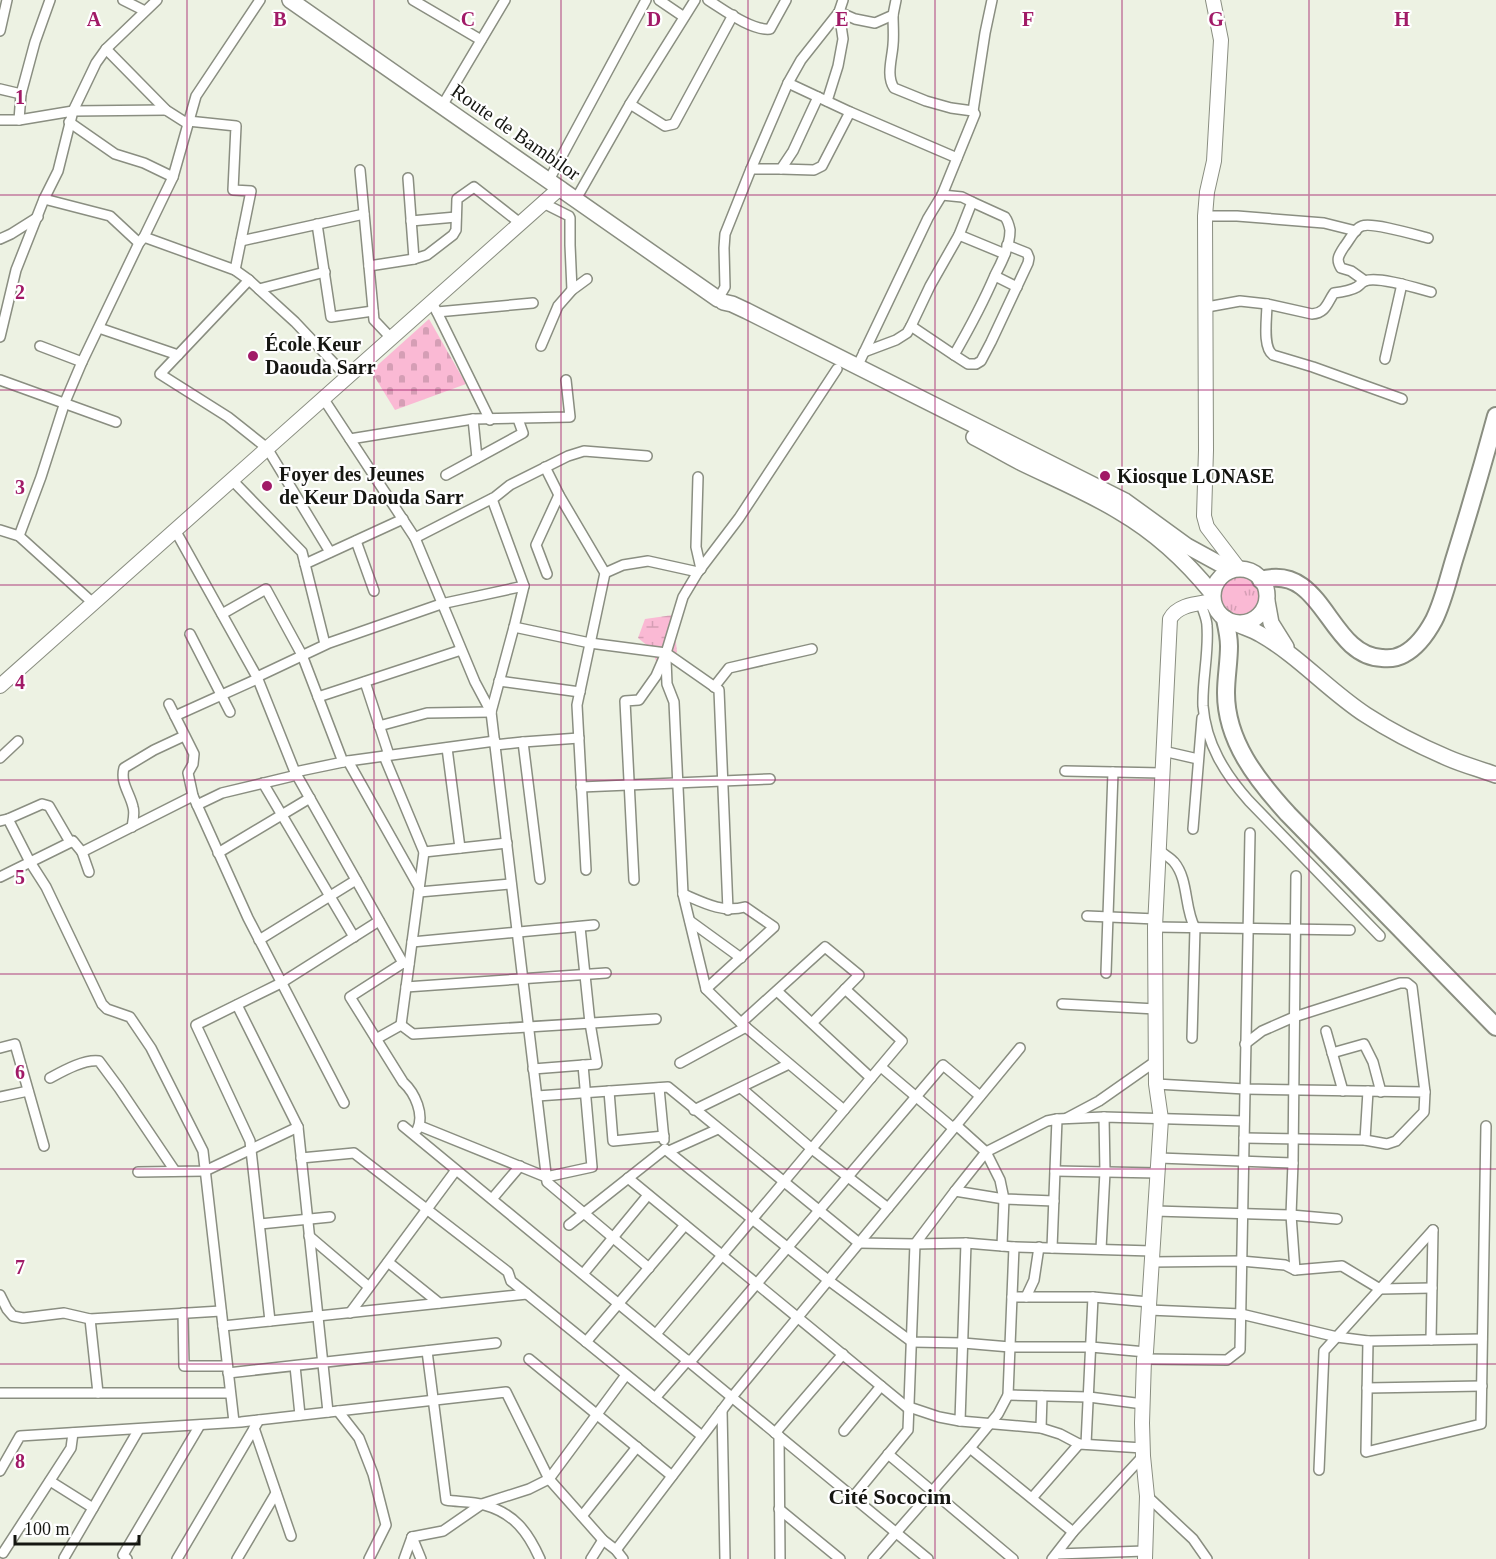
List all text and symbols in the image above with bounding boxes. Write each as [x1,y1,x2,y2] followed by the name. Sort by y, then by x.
[87,8,102,30] text: A
[273,8,287,30] text: B
[461,8,475,30] text: C
[647,8,661,30] text: D
[835,8,849,30] text: E
[1022,8,1034,30] text: F
[1208,8,1224,30] text: G
[1394,8,1410,30] text: H
[447,79,585,185] street label: Route de Bambilor
[15,86,25,108] text: 1
[15,281,25,303] text: 2
[265,333,376,378] place label: École Keur Daouda Sarr
[246,349,260,363] marker: École Keur Daouda Sarr
[279,463,464,508] place label: Foyer des Jeunes de Keur Daouda Sarr
[1117,465,1274,488] place label: Kiosque LONASE
[1098,469,1112,483] marker: Kiosque LONASE
[15,476,25,498] text: 3
[260,479,274,493] marker: Foyer des Jeunes de Keur Daouda Sarr
[15,671,25,693] text: 4
[15,866,25,888] text: 5
[15,1061,25,1083] text: 6
[15,1256,25,1278] text: 7
[15,1450,25,1472] text: 8
[829,1484,951,1509] district label: Cité Sococim
[15,1508,140,1546] scale bar
[24,1519,70,1539] text: 100 m

